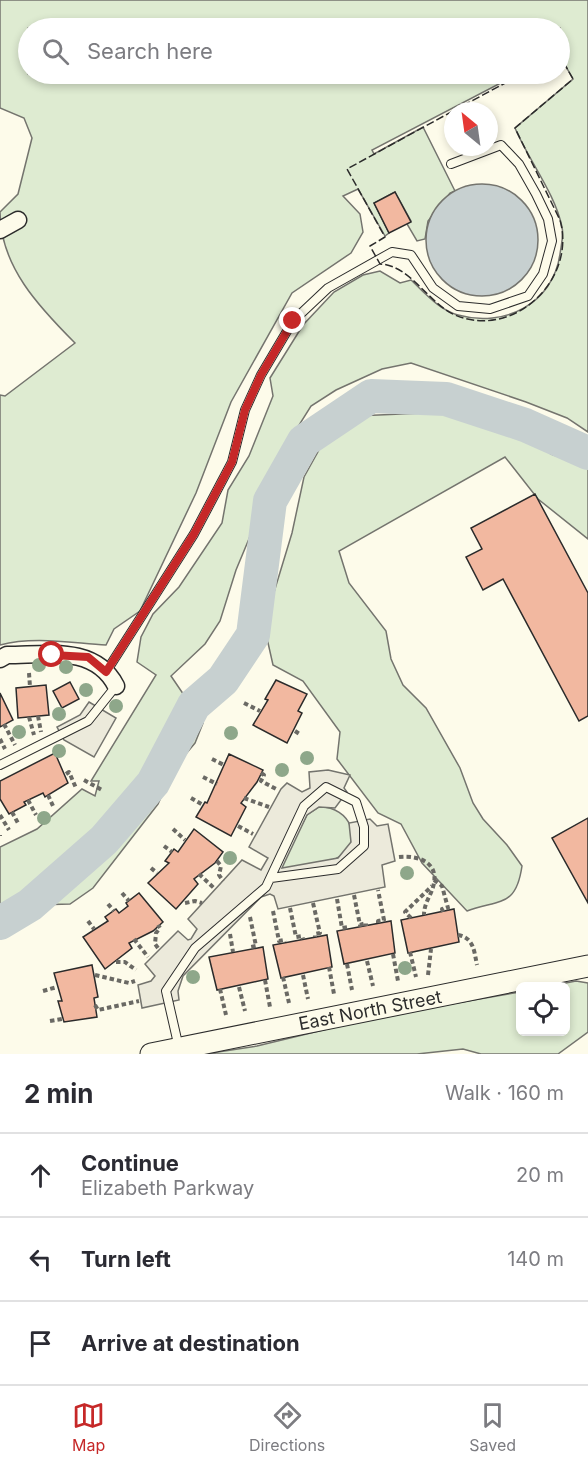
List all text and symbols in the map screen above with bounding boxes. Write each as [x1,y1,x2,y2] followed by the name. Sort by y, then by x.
[18,18,570,84] search box
[39,35,72,68] icon: search
[87,38,213,64] text: Search here
[444,102,498,156] north arrow
[279,307,305,333] route end
[38,641,64,667] route start
[516,982,570,1036] map controls
[516,982,570,1036] button: locate
[297,986,443,1034] street label: East North Street
[24,1078,94,1109] text: 2 min
[445,1081,564,1105] text: Walk · 160 m
[81,1150,179,1176] text: Continue
[24,1159,57,1192] icon: ahead
[516,1163,564,1187] text: 20 m
[81,1176,254,1200] text: Elizabeth Parkway
[24,1243,57,1276] icon: left
[81,1246,171,1272] text: Turn left
[507,1247,564,1271] text: 140 m
[24,1327,57,1360] icon: arrive
[81,1330,300,1356] text: Arrive at destination
[72,1399,105,1455] tab: Map
[249,1399,325,1455] tab: Directions
[469,1399,516,1455] tab: Saved

